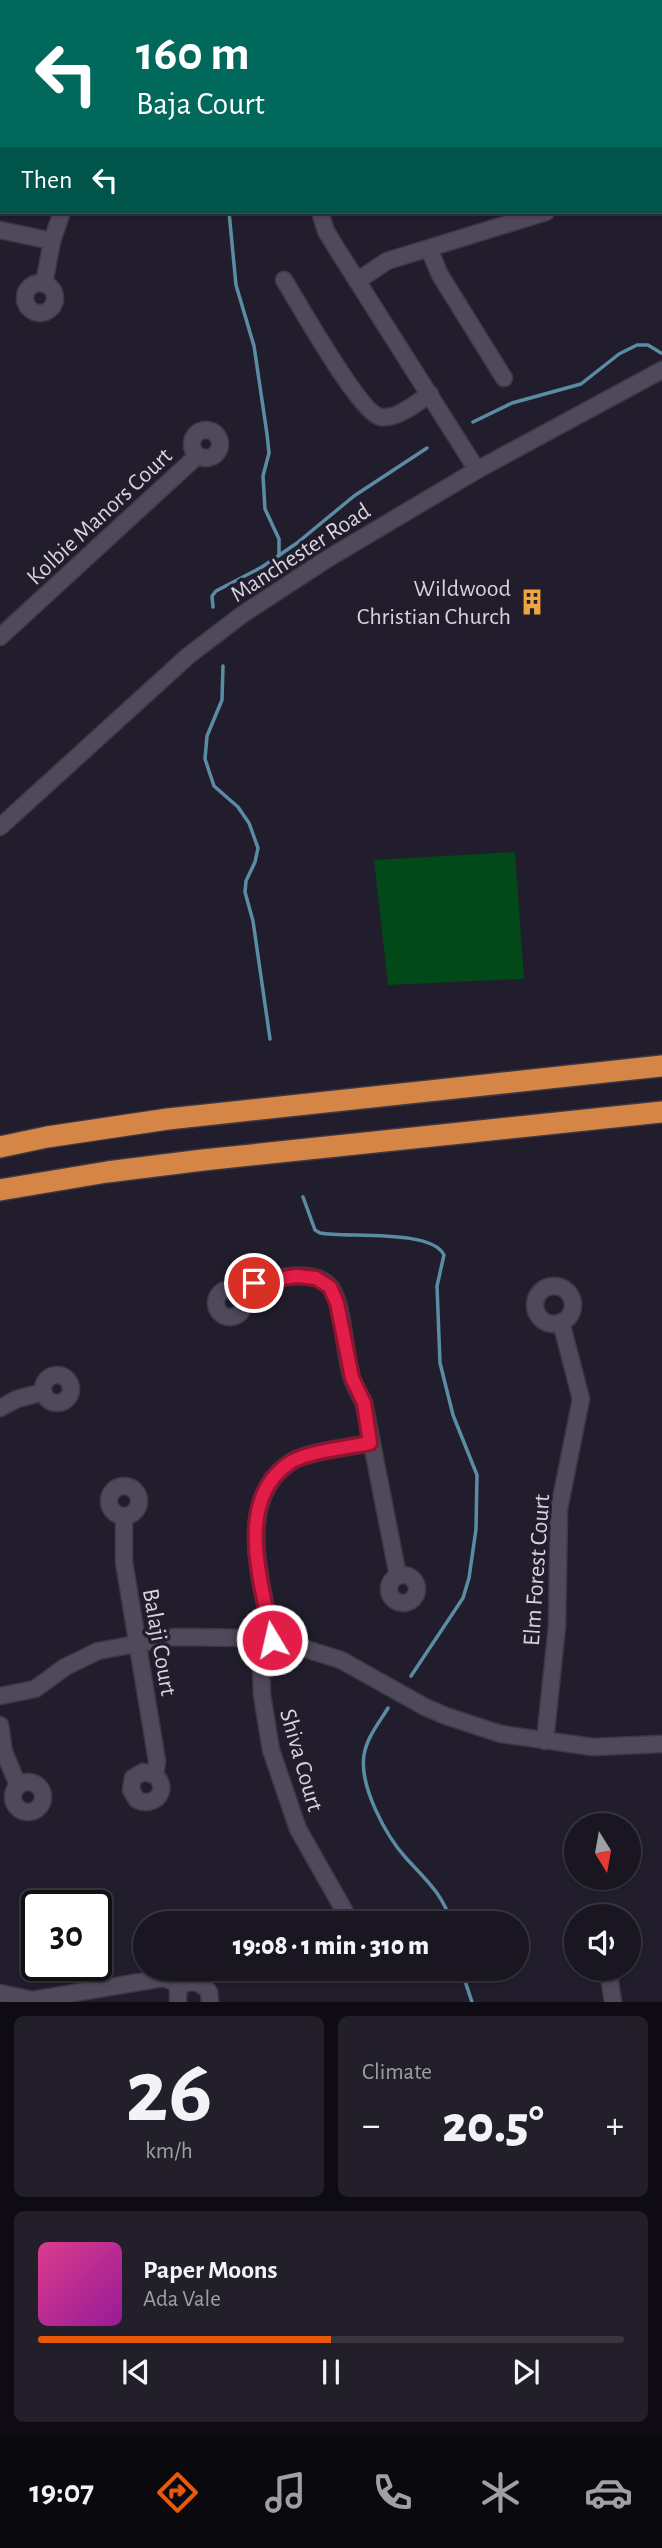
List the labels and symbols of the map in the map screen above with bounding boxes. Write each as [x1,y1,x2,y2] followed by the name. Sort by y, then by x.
[22,443,177,590] street label: Kolbie Manors Court
[226,499,375,607] street label: Manchester Road
[357,577,511,629] place label: Wildwood Christian Church
[517,587,547,617] building icon: Wildwood Christian Church
[224,1253,284,1313] pin
[520,1493,554,1647] street label: Elm Forest Court
[138,1587,180,1698] street label: Balaji Court
[235,1603,309,1677] position arrow
[275,1706,327,1815] street label: Shiva Court
[564,1813,640,1890] north arrow
[21,1890,112,1981] speed limit sign: 30

